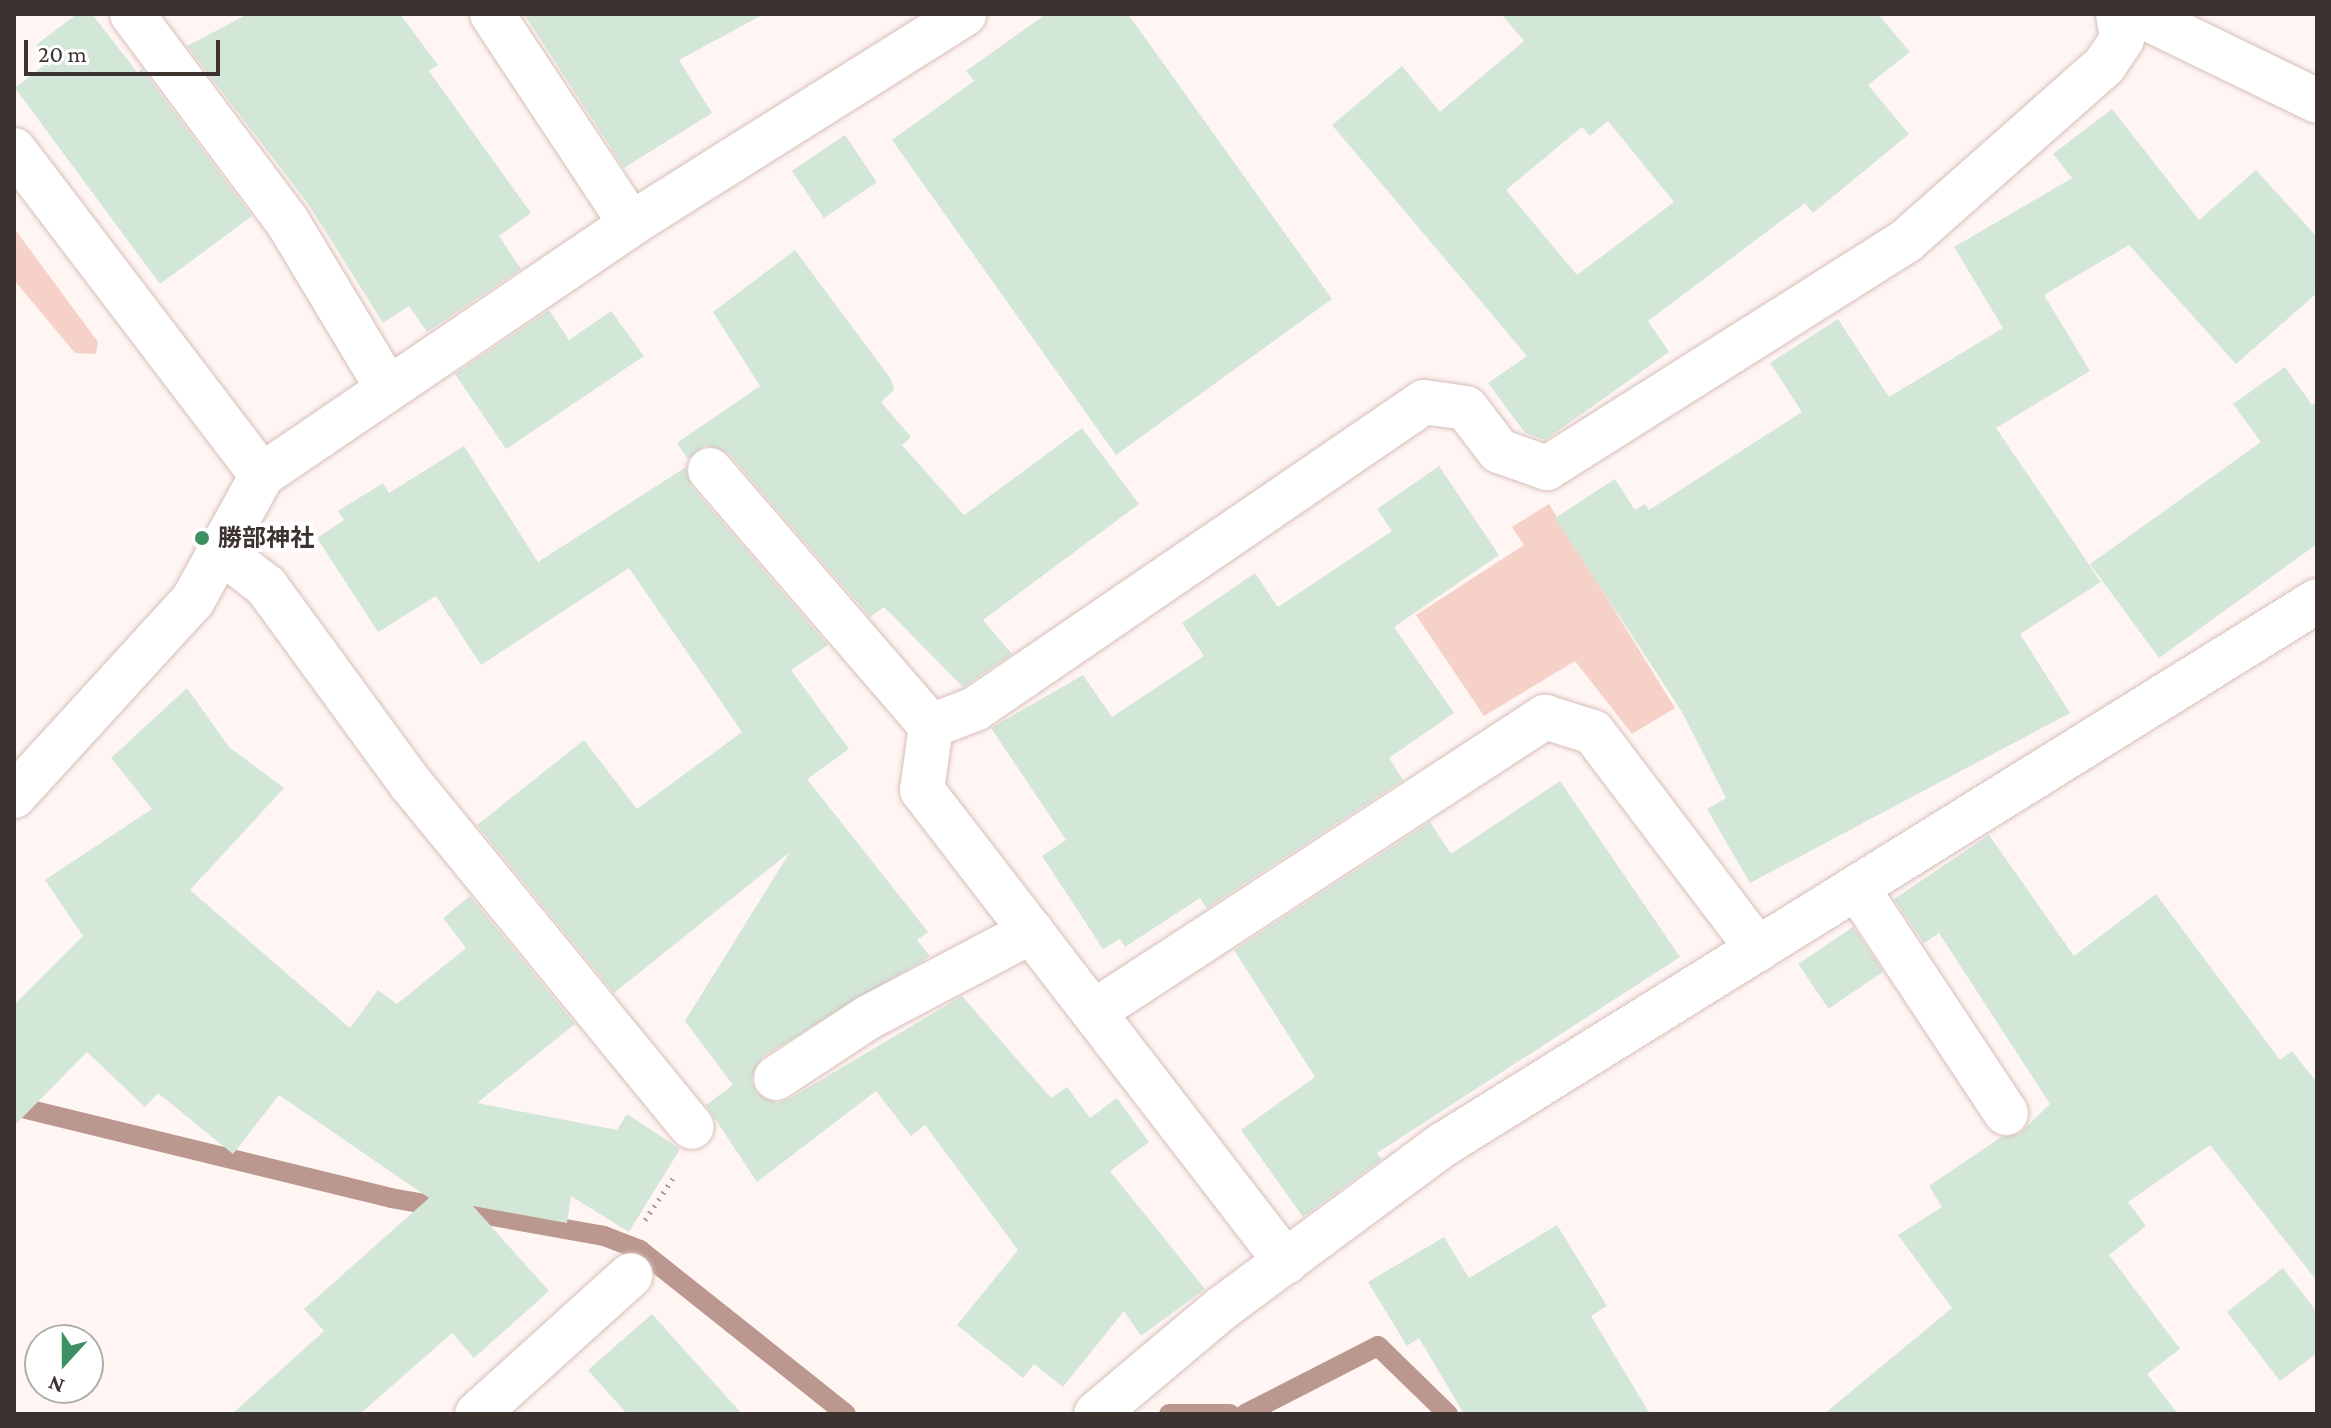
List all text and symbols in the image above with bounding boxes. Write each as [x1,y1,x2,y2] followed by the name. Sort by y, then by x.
[28,24,224,74] scale bar
[38,40,87,67] text: 20 m
[218,524,314,552] place label: 勝部神社
[193,529,211,547] marker: 勝部神社
[24,1324,104,1404] north arrow
[44,1371,67,1399] text: N

